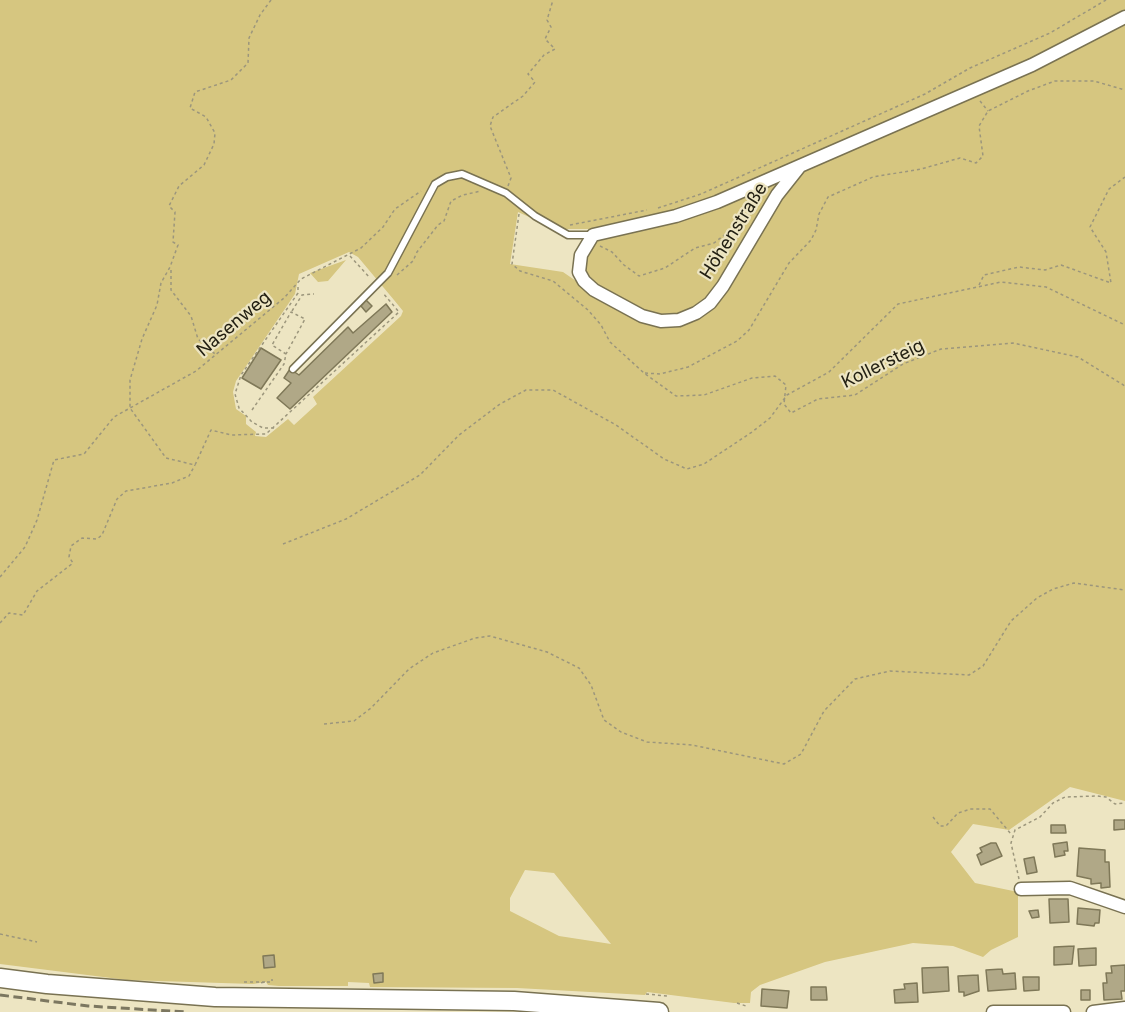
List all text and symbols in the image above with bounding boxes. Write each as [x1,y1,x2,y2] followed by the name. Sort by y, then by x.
[696,179,772,283] street label: Höhenstraße
[192,287,276,361] street label: Nasenweg
[838,335,928,393] street label: Kollersteig

